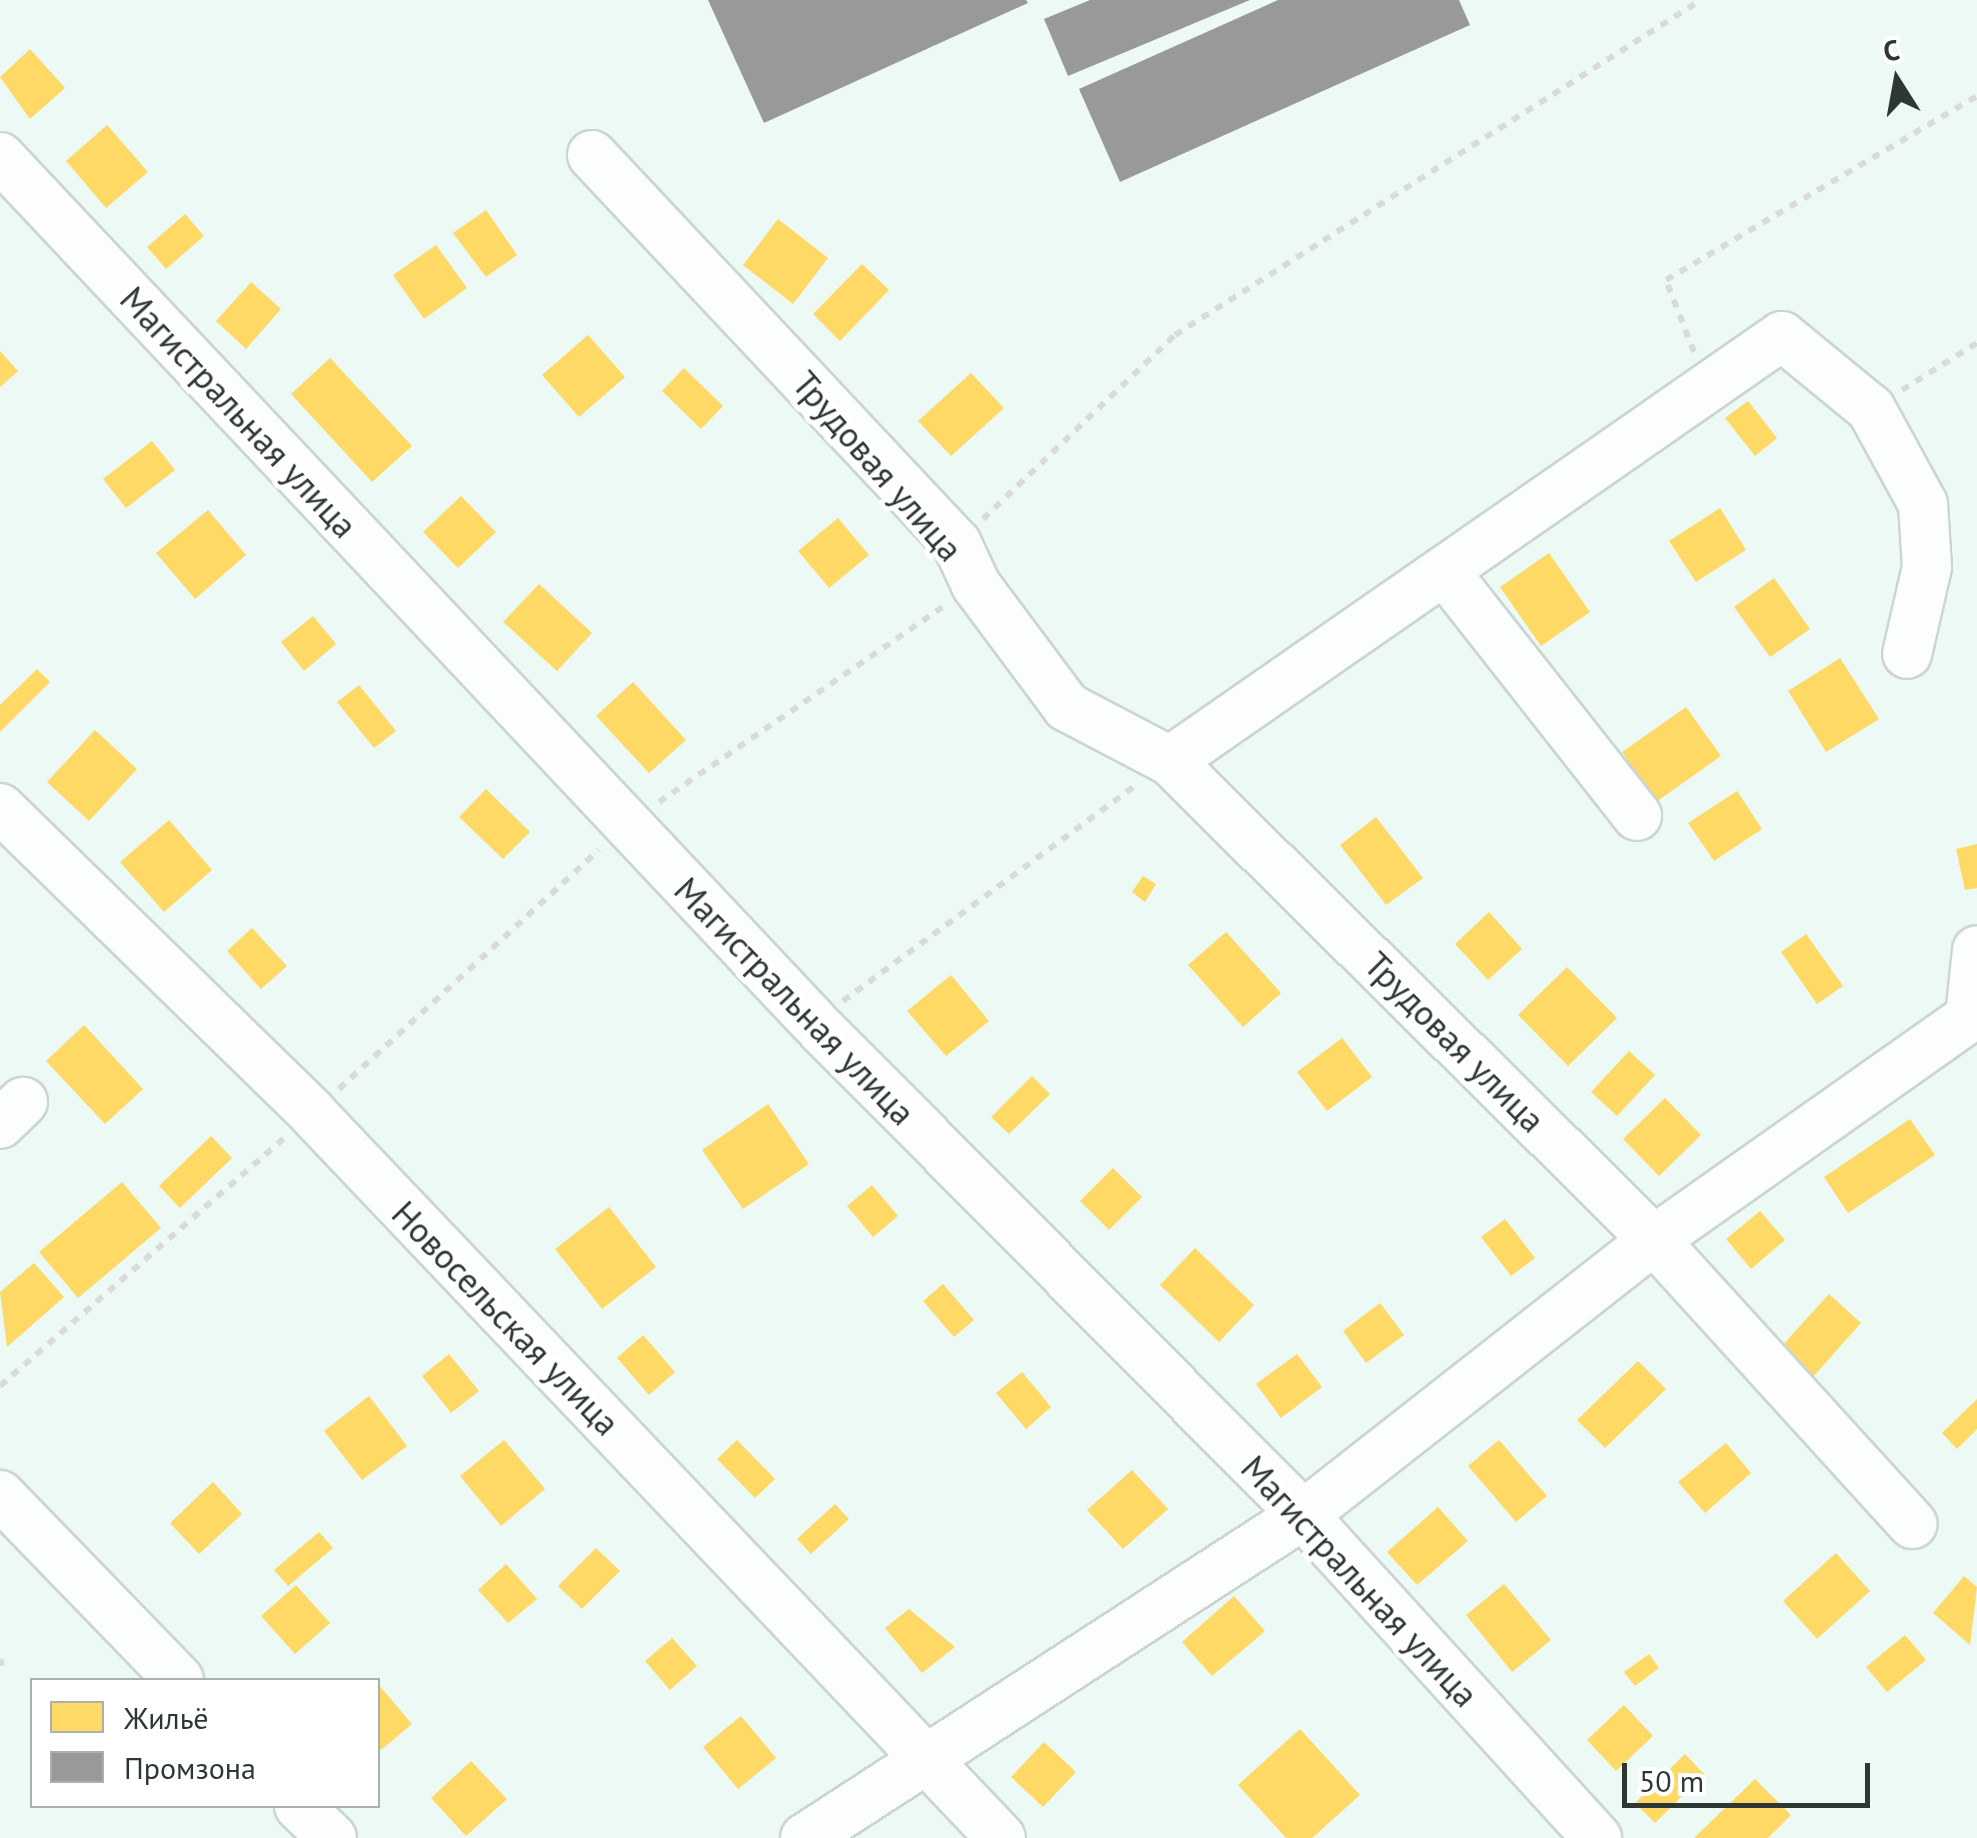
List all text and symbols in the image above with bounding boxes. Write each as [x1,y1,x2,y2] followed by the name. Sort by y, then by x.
[1847,30,1947,130] north arrow
[1880,30,1902,70] text: С
[112,278,366,546] street label: Магистральная улица
[784,363,972,569] street label: Трудовая улица
[666,869,924,1133] street label: Магистральная улица
[1356,943,1554,1141] street label: Трудовая улица
[384,1192,628,1444] street label: Новосельская улица
[1233,1447,1487,1715] street label: Магистральная улица
[30,1678,380,1808] legend
[124,1698,208,1737] text: Жильё
[1627,1743,1874,1805] scale bar
[124,1748,256,1787] text: Промзона
[1639,1761,1704,1800] text: 50 m

